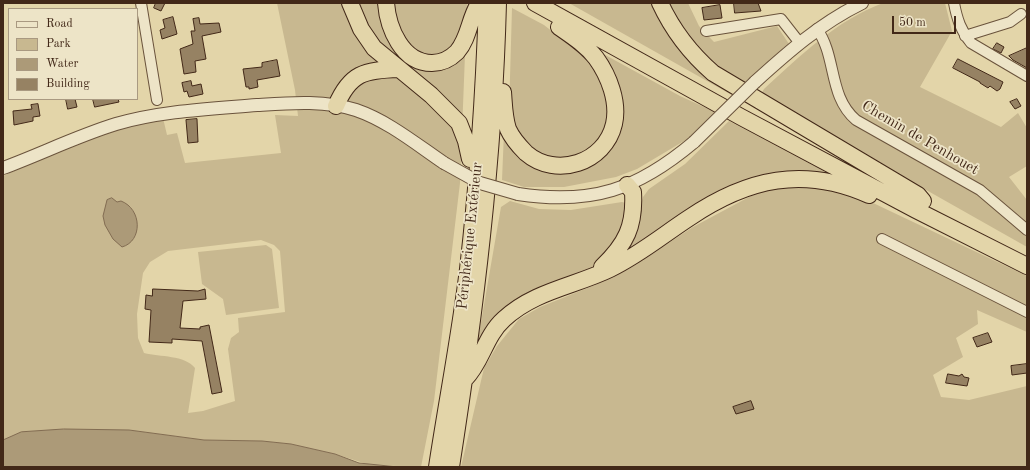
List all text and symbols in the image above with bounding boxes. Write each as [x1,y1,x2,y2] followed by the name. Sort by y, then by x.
[8,8,138,100] legend
[894,8,958,34] scale bar
[899,17,926,29] text: 50 m
[46,18,73,30] text: Road
[46,38,71,50] text: Park
[46,58,78,70] text: Water
[46,78,90,90] text: Building
[858,97,982,179] street label: Chemin de Penhouet
[453,162,487,310] street label: Périphérique Extérieur

